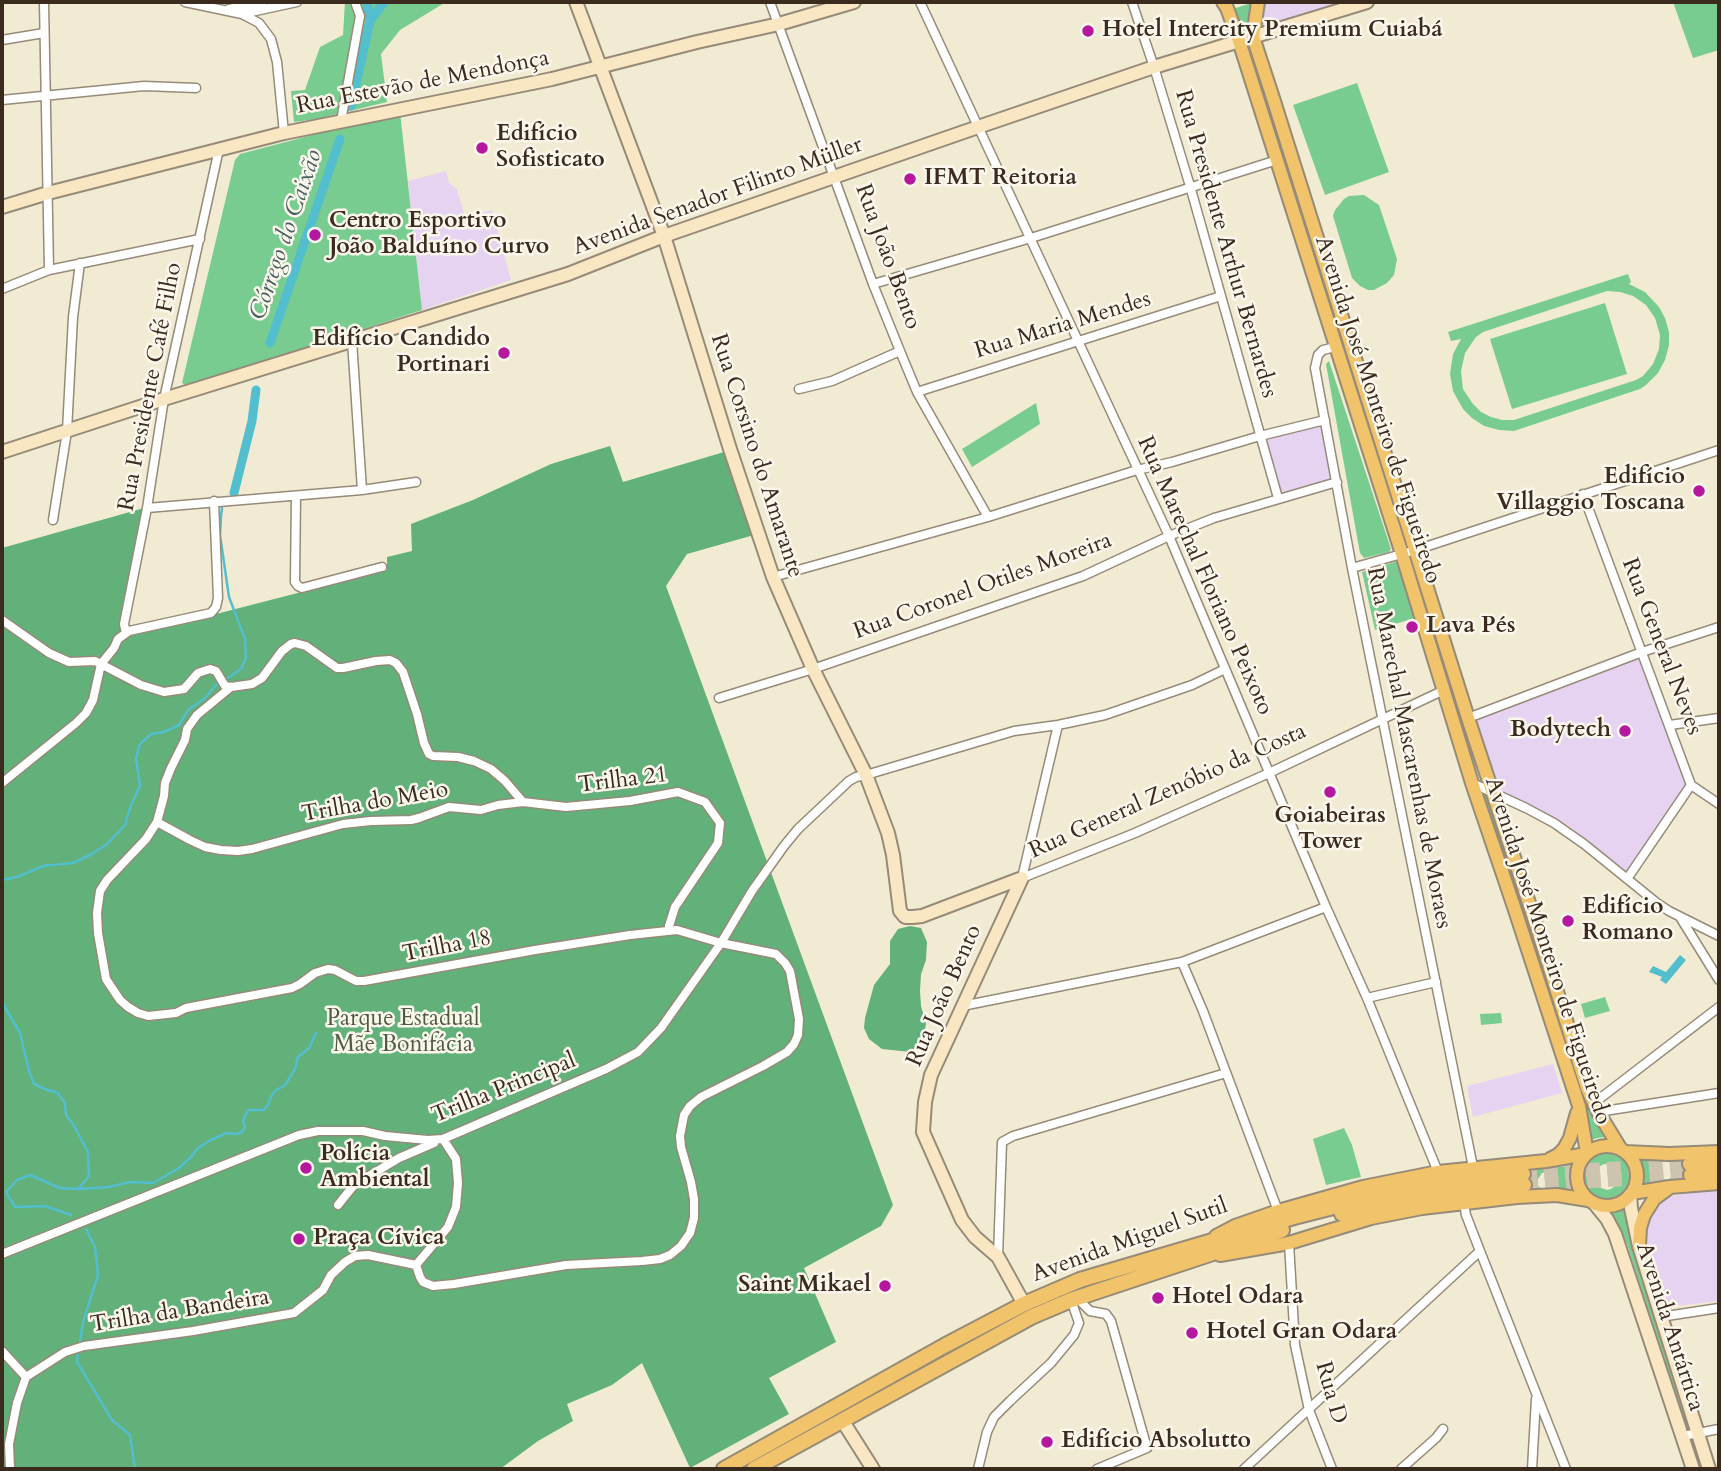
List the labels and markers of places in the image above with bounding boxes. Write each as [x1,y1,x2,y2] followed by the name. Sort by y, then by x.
[1102,17,1443,45] place label: Hotel Intercity Premium Cuiabá
[1080,23,1096,39] marker: Hotel Intercity Premium Cuiabá
[496,121,605,175] place label: Edifício Sofisticato
[474,140,490,156] marker: Edifício Sofisticato
[924,165,1077,193] place label: IFMT Reitoria
[902,171,918,187] marker: IFMT Reitoria
[329,208,549,262] place label: Centro Esportivo João Balduíno Curvo
[307,227,323,243] marker: Centro Esportivo João Balduíno Curvo
[312,326,490,380] place label: Edifício Candido Portinari
[496,345,512,361] marker: Edifício Candido Portinari
[1496,464,1685,518] place label: Edifício Villaggio Toscana
[1691,483,1707,499] marker: Edifício Villaggio Toscana
[1426,613,1516,641] place label: Lava Pés
[1404,619,1420,635] marker: Lava Pés
[1510,717,1611,745] place label: Bodytech
[1617,723,1633,739] marker: Bodytech
[1322,784,1338,800] marker: Goiabeiras Tower
[1274,803,1386,857] place label: Goiabeiras Tower
[1582,894,1673,948] place label: Edifício Romano
[1560,913,1576,929] marker: Edifício Romano
[320,1141,429,1195] place label: Polícia Ambiental
[298,1160,314,1176] marker: Polícia Ambiental
[313,1225,445,1253] place label: Praça Cívica
[291,1231,307,1247] marker: Praça Cívica
[738,1272,871,1300] place label: Saint Mikael
[877,1278,893,1294] marker: Saint Mikael
[1172,1284,1304,1312] place label: Hotel Odara
[1150,1290,1166,1306] marker: Hotel Odara
[1206,1319,1397,1347] place label: Hotel Gran Odara
[1184,1325,1200,1341] marker: Hotel Gran Odara
[1061,1428,1251,1456] place label: Edifício Absolutto
[1039,1434,1055,1450] marker: Edifício Absolutto

